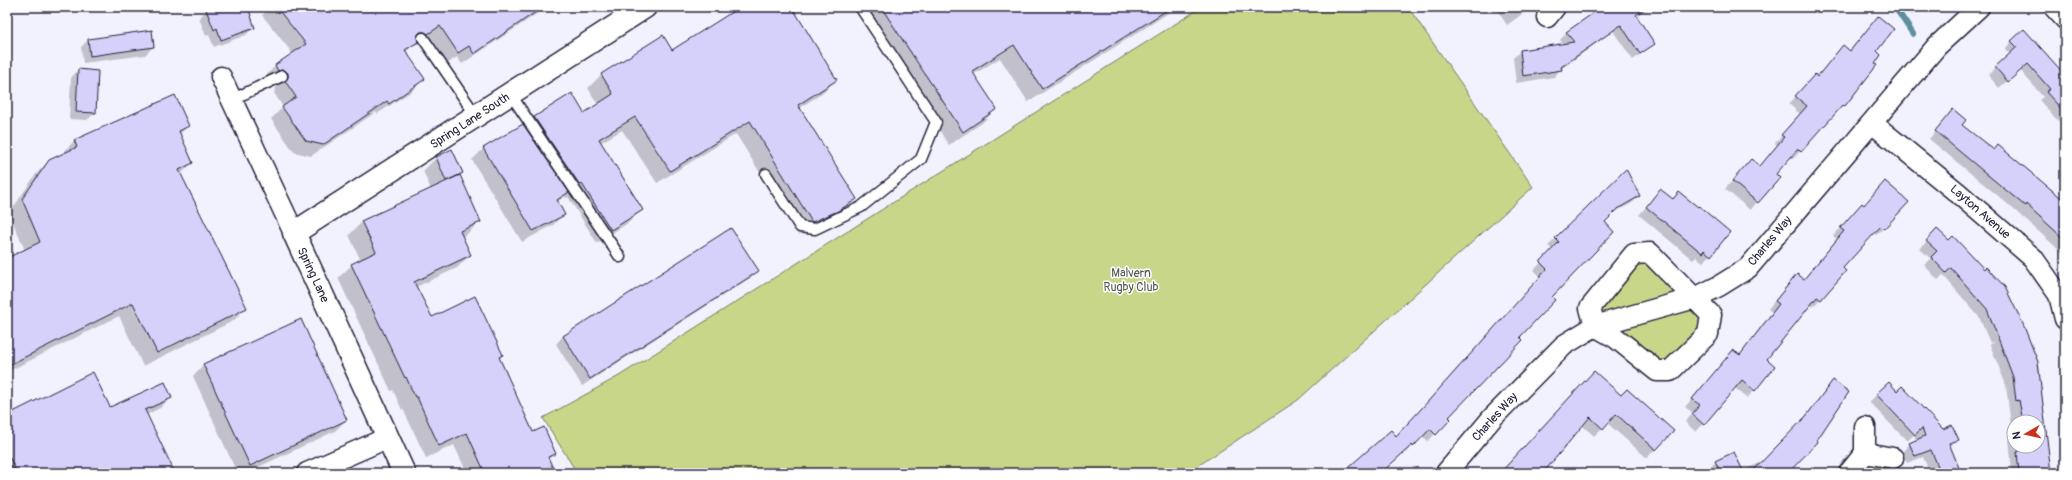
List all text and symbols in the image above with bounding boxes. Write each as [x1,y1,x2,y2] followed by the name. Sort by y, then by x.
[427,90,513,152] street label: Spring Lane South
[1947,182,2013,242] street label: Layton Avenue
[1745,213,1795,269] street label: Charles Way
[294,245,332,305] street label: Spring Lane
[1104,266,1159,295] park label: Malvern Rugby Club
[1469,389,1521,445] street label: Charles Way
[2006,414,2046,454] north arrow
[2010,430,2024,440] text: N

